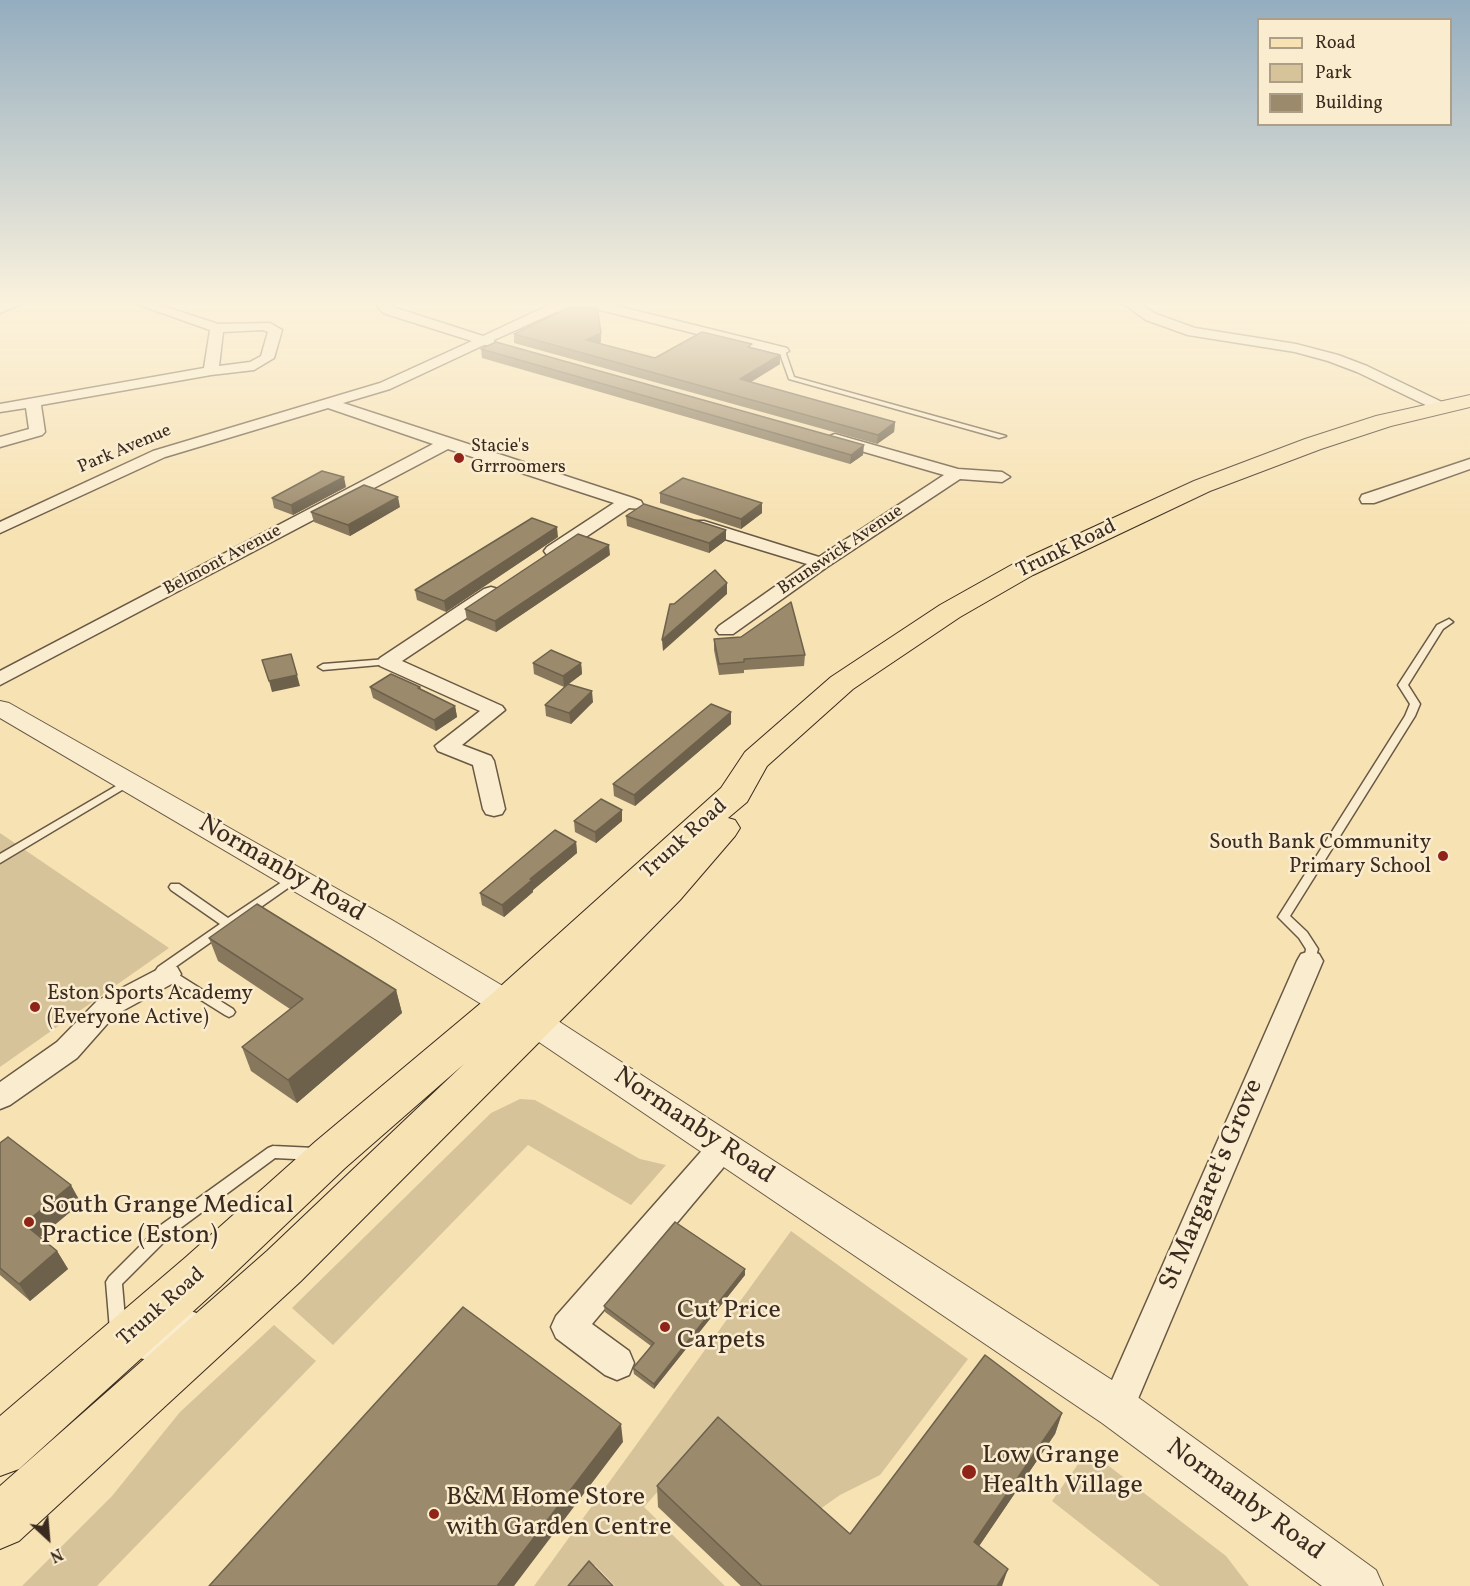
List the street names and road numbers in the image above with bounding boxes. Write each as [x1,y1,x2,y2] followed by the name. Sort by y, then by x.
[75,421,175,479] street label: Park Avenue
[774,501,908,601] street label: Brunswick Avenue
[1013,515,1121,585] street label: Trunk Road
[160,521,286,601] street label: Belmont Avenue
[637,795,733,885] street label: Trunk Road
[192,810,370,930] street label: Normanby Road
[607,1062,779,1192] street label: Normanby Road
[1154,1075,1272,1295] street label: St Margaret's Grove
[113,1263,211,1353] street label: Trunk Road
[1159,1433,1329,1569] street label: Normanby Road

